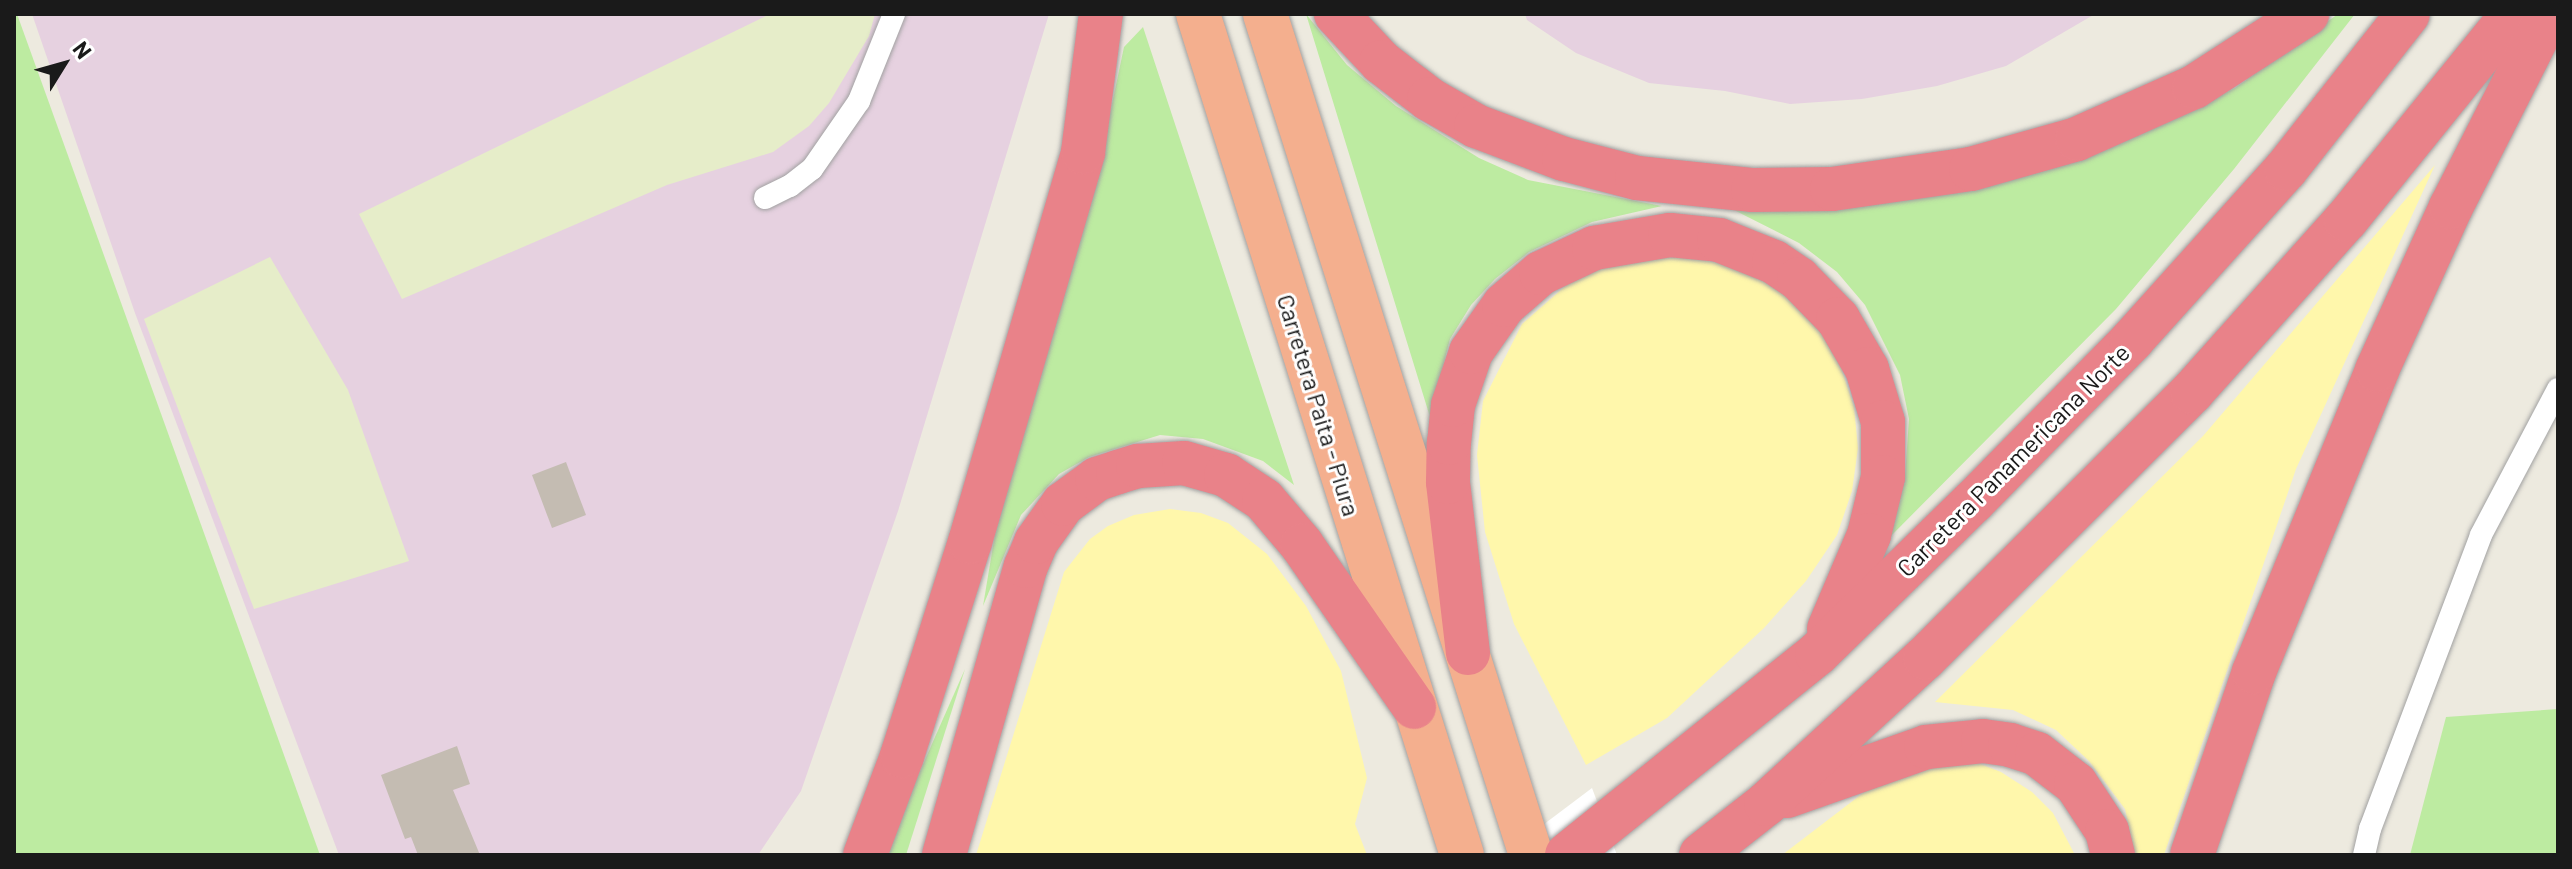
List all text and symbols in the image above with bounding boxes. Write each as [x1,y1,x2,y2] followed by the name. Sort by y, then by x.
[24,24,104,104] north arrow
[68,36,98,63] text: N
[1272,291,1366,519] street label: Carretera Paita - Piura
[1891,338,2135,582] street label: Carretera Panamericana Norte

